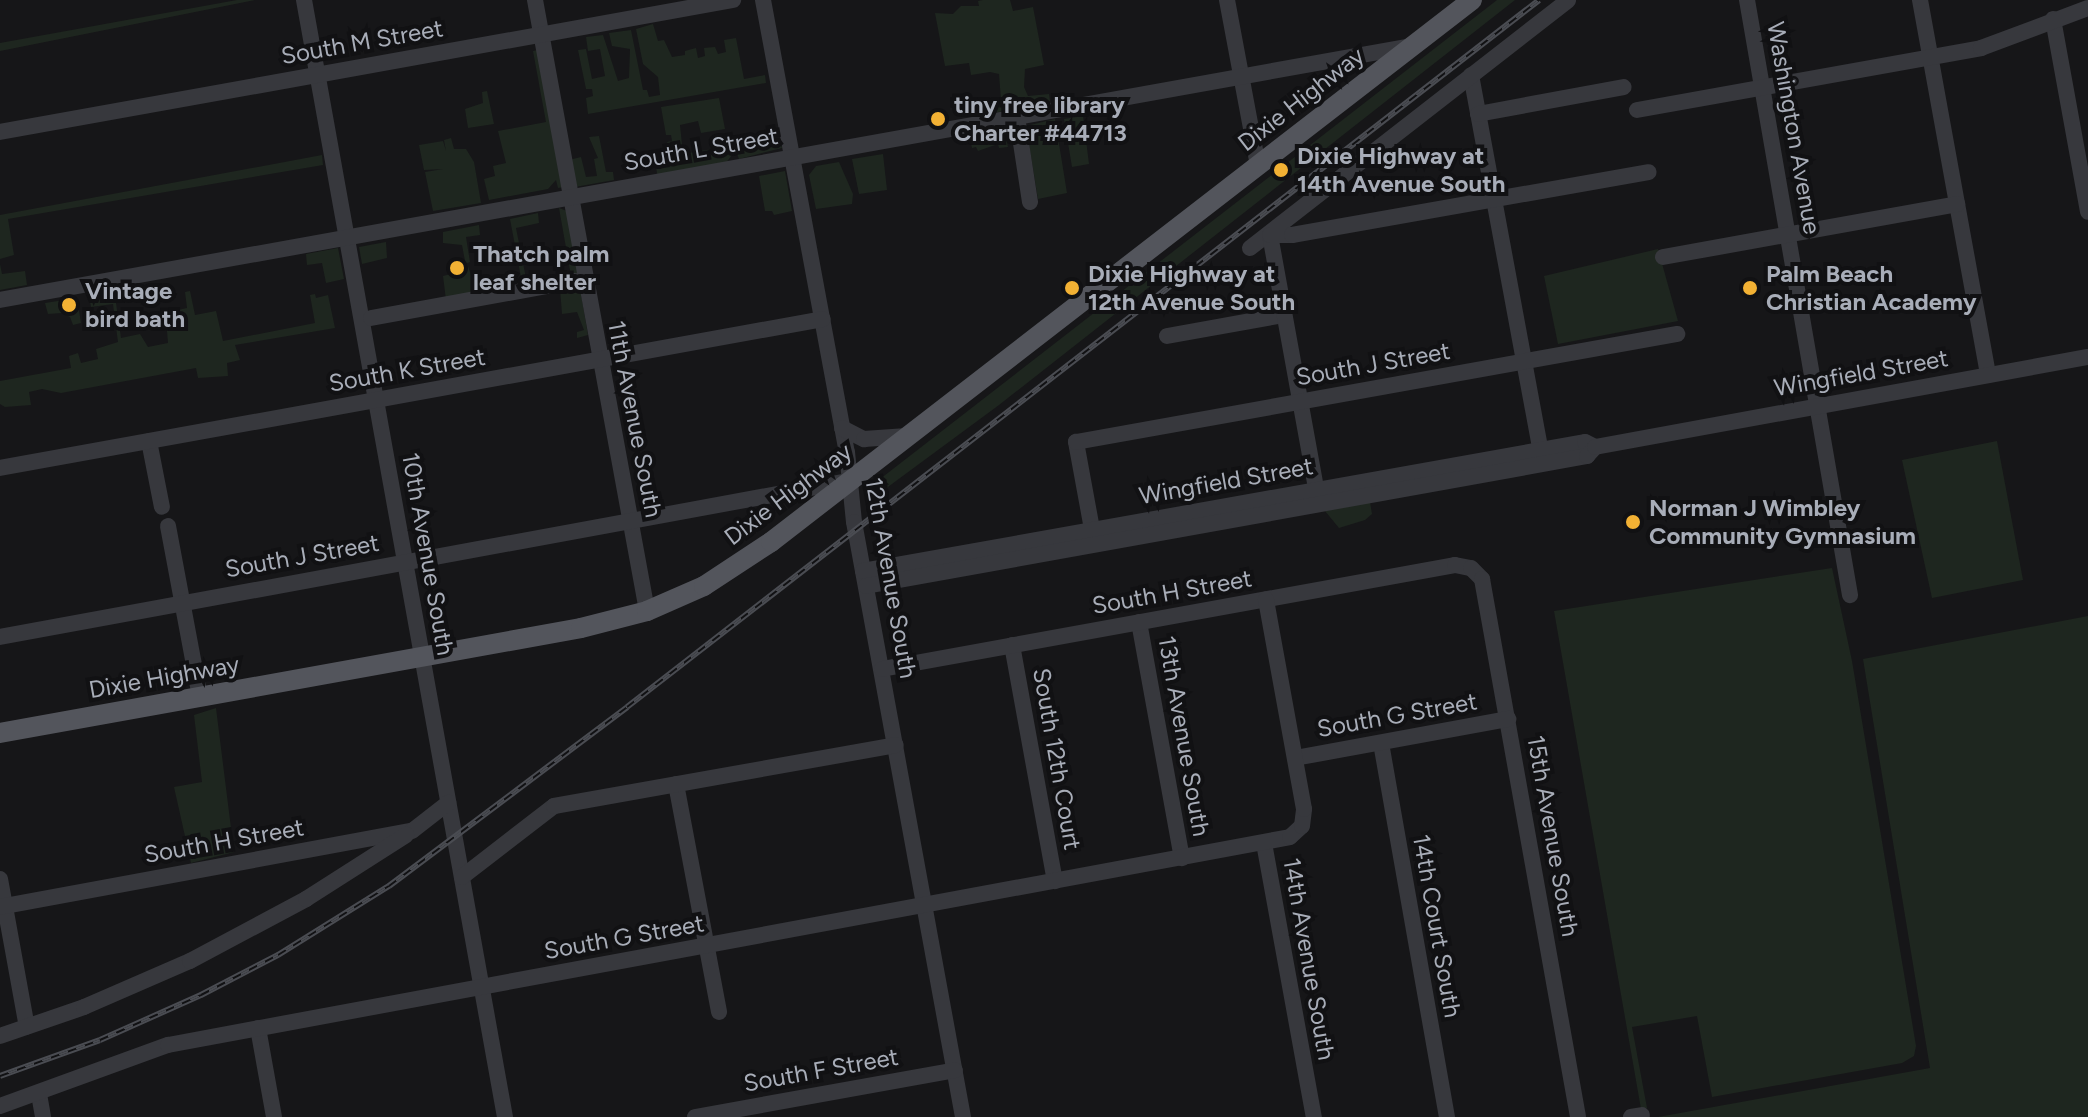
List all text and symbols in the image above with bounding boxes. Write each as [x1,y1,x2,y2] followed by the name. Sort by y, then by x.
[279,14,445,70] street label: South M Street
[1761,19,1827,237] street label: Washington Avenue
[1232,41,1370,157] street label: Dixie Highway
[954,91,1127,147] place label: tiny free library Charter #44713
[929,110,947,128] marker: tiny free library Charter #44713
[622,121,780,177] street label: South L Street
[1297,142,1505,198] place label: Dixie Highway at 14th Avenue South
[1272,161,1290,179] marker: Dixie Highway at 14th Avenue South
[473,240,609,296] place label: Thatch palm leaf shelter
[448,259,466,277] marker: Thatch palm leaf shelter
[1088,260,1295,316] place label: Dixie Highway at 12th Avenue South
[1766,260,1976,316] place label: Palm Beach Christian Academy
[85,277,185,333] place label: Vintage bird bath
[1063,279,1081,297] marker: Dixie Highway at 12th Avenue South
[1741,279,1759,297] marker: Palm Beach Christian Academy
[60,296,78,314] marker: Vintage bird bath
[602,318,668,520] street label: 11th Avenue South
[1294,336,1452,392] street label: South J Street
[327,342,487,398] street label: South K Street
[1772,344,1950,402] street label: Wingfield Street
[719,437,857,551] street label: Dixie Highway
[396,450,460,658] street label: 10th Avenue South
[1137,452,1315,510] street label: Wingfield Street
[859,475,923,681] street label: 12th Avenue South
[1649,494,1916,550] place label: Norman J Wimbley Community Gymnasium
[1624,513,1642,531] marker: Norman J Wimbley Community Gymnasium
[223,528,381,584] street label: South J Street
[1090,564,1254,620] street label: South H Street
[1152,634,1216,838] street label: 13th Avenue South
[87,650,241,704] street label: Dixie Highway
[1027,666,1087,852] street label: South 12th Court
[1315,687,1479,743] street label: South G Street
[1521,733,1585,939] street label: 15th Avenue South
[142,813,306,869] street label: South H Street
[1407,832,1467,1020] street label: 14th Court South
[1277,856,1341,1062] street label: 14th Avenue South
[542,909,706,965] street label: South G Street
[741,1042,901,1098] street label: South F Street

